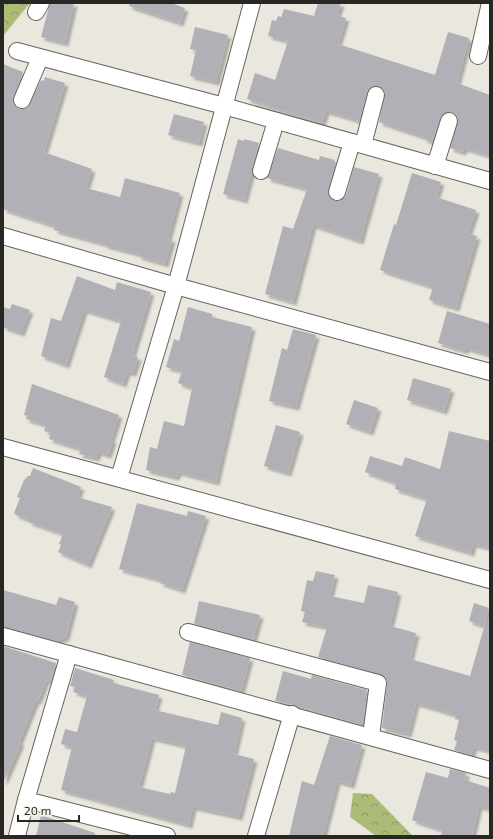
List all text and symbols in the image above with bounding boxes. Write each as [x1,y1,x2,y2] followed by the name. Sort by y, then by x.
[18,797,79,823] scale bar
[24,803,51,817] text: 20 m

